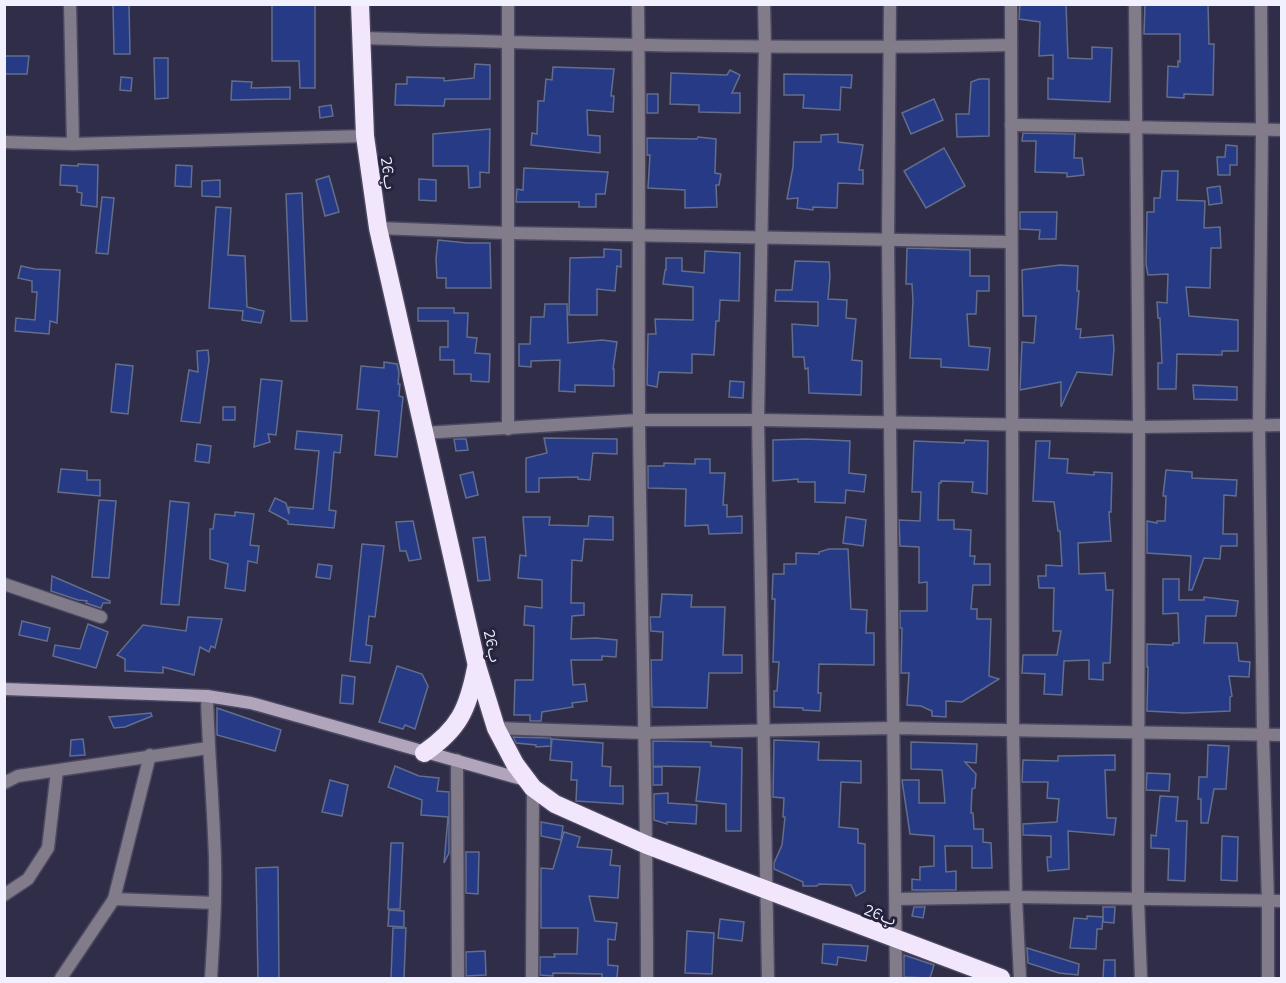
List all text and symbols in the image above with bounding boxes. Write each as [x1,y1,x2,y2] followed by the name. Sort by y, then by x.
[377,155,400,191] street label: 26ب
[480,628,505,664] street label: 26ب
[861,900,899,929] street label: 26ب

